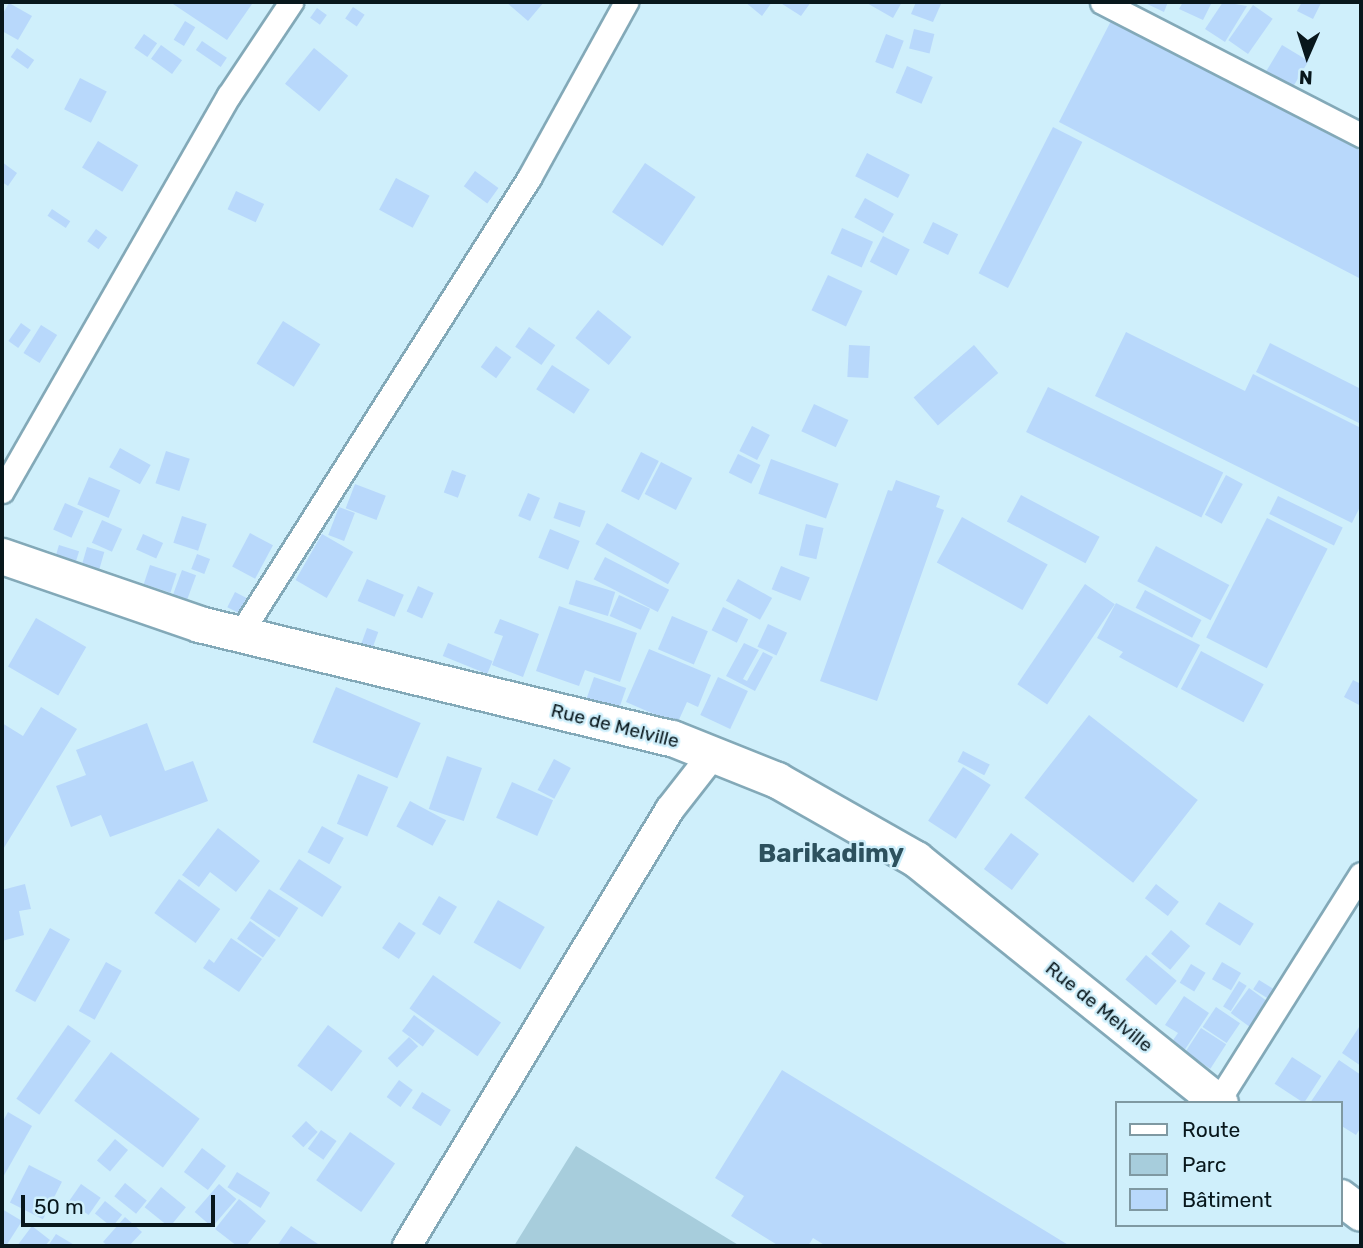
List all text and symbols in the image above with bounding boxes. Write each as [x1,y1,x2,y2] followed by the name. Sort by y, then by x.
[1272,21,1342,91] north arrow
[1298,66,1313,89] text: N
[549,699,681,753] street label: Rue de Melville
[758,838,904,870] district label: Barikadimy
[1041,957,1157,1057] street label: Rue de Melville
[1114,1101,1342,1227] legend
[1182,1117,1240,1142] text: Route
[1182,1152,1226,1177] text: Parc
[24,1182,219,1226] scale bar
[1182,1187,1272,1212] text: Bâtiment
[34,1194,84,1219] text: 50 m

